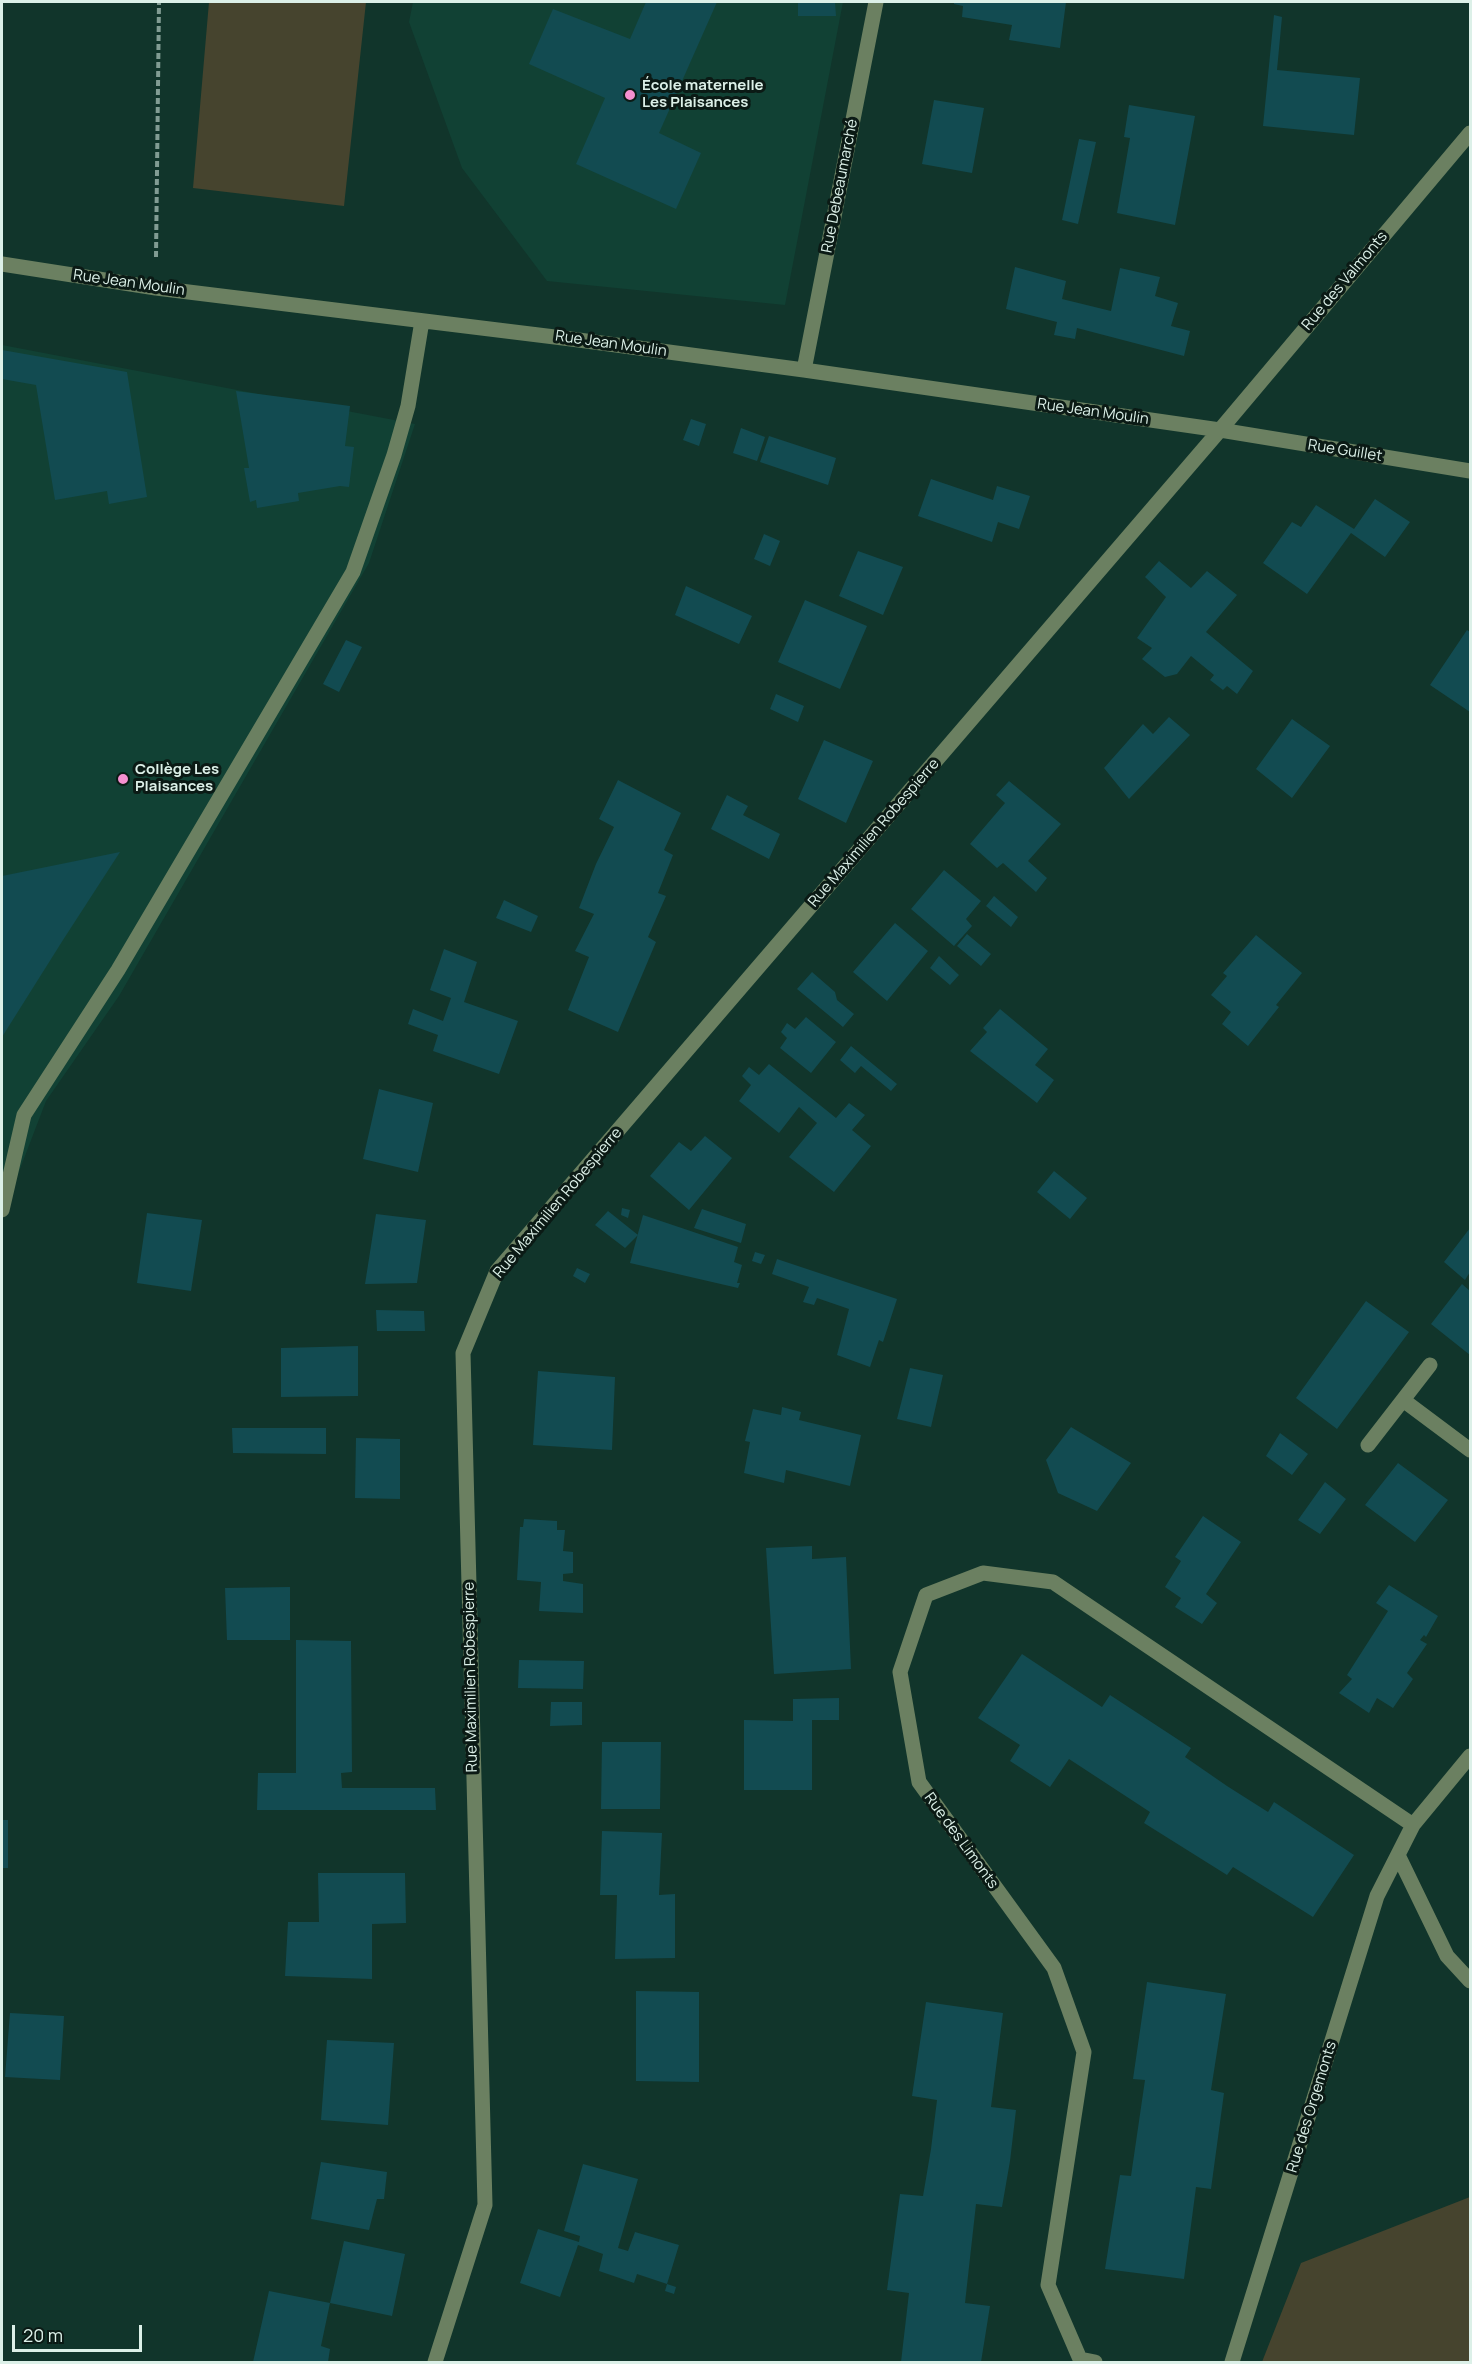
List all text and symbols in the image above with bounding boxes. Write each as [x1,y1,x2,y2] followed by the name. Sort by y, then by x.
[642,77,764,112] place label: École maternelle Les Plaisances
[623,88,637,102] marker: École maternelle Les Plaisances
[818,118,862,254] street label: Rue Debeaumarché
[1299,228,1391,334] street label: Rue des Valmonts
[72,266,186,300] street label: Rue Jean Moulin
[554,327,668,361] street label: Rue Jean Moulin
[1036,395,1150,429] street label: Rue Jean Moulin
[1307,436,1383,466] street label: Rue Guillet
[805,755,943,911] street label: Rue Maximilien Robespierre
[135,761,219,796] place label: Collège Les Plaisances
[116,772,130,786] marker: Collège Les Plaisances
[490,1124,626,1282] street label: Rue Maximilien Robespierre
[460,1582,482,1772] street label: Rue Maximilien Robespierre
[920,1790,1002,1892] street label: Rue des Limonts
[1283,2039,1341,2175] street label: Rue des Orgemonts
[15,2313,146,2351] scale bar
[23,2323,63,2347] text: 20 m

